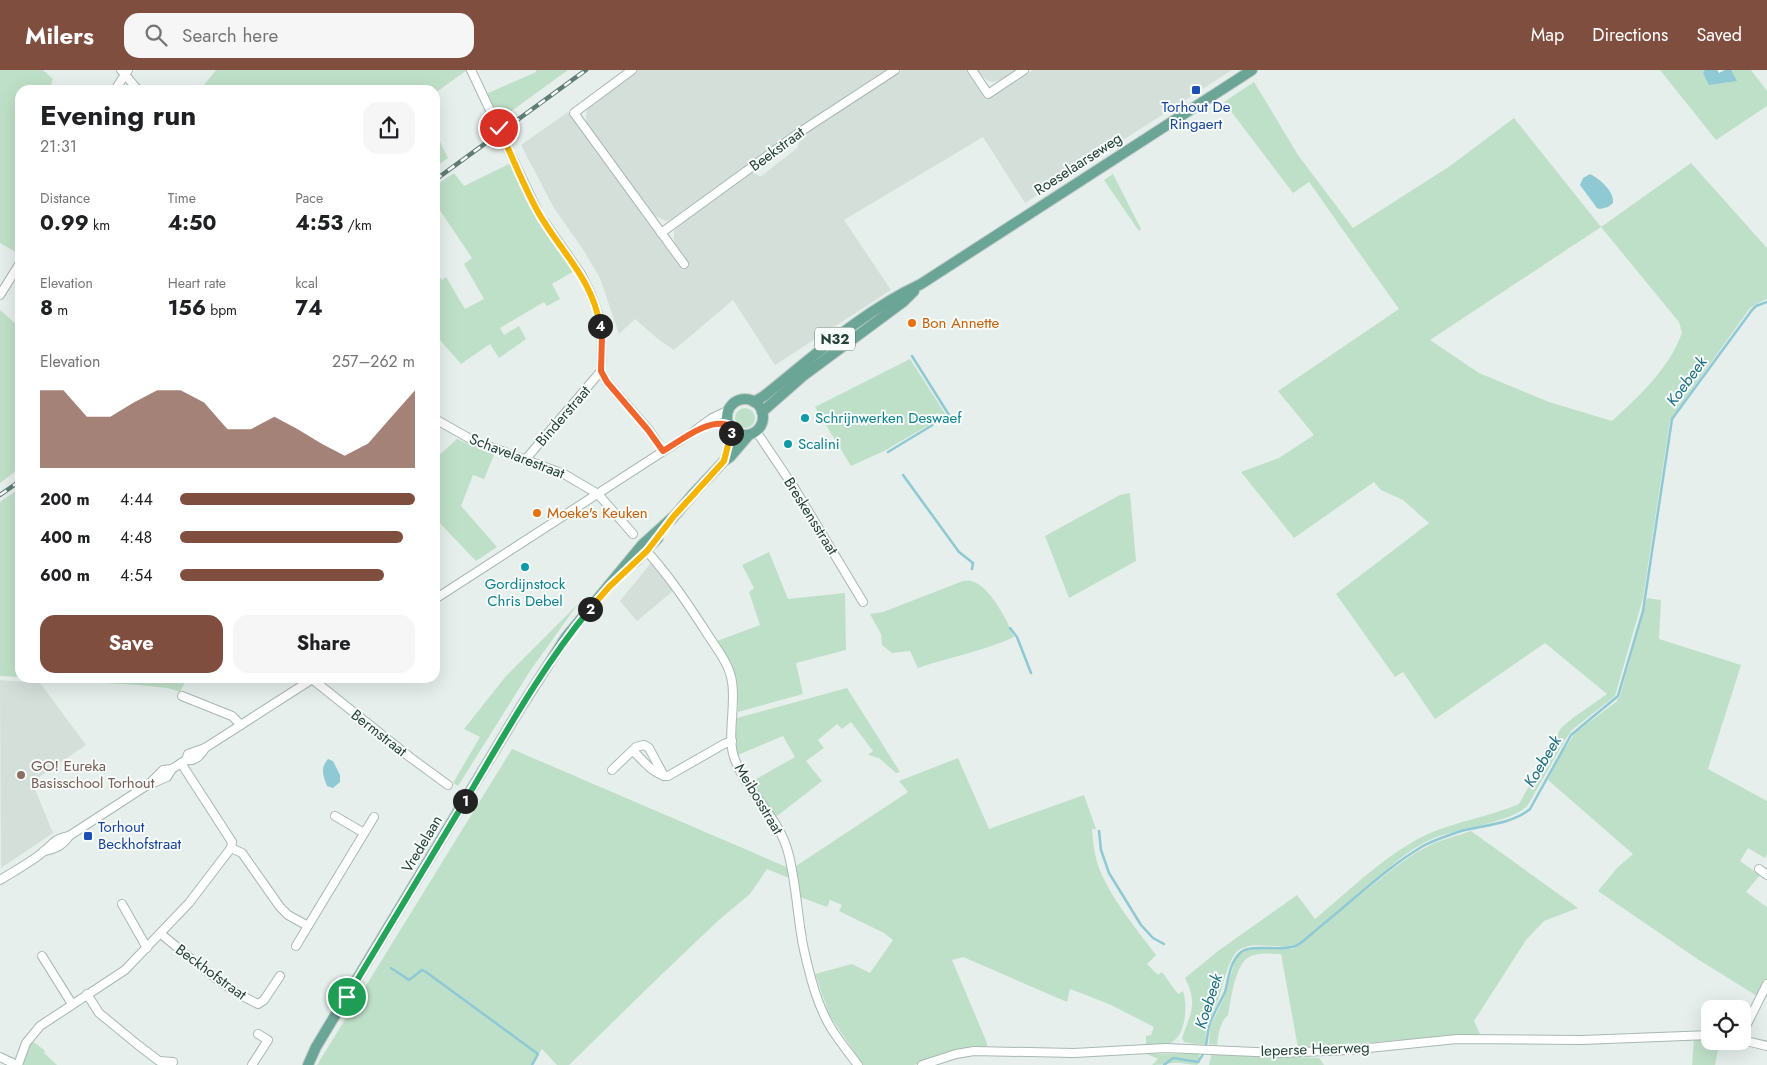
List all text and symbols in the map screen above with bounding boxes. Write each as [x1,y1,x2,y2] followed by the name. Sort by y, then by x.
[124,13,474,58] search box
[25,18,94,53] text: Milers
[142,21,170,49] icon: search
[182,22,278,49] text: Search here
[1531,22,1564,48] text: Map
[1592,22,1668,48] text: Directions
[1696,22,1742,48] text: Saved
[1190,84,1202,96] marker: Torhout De Ringaert
[40,95,196,136] text: Evening run
[1162,96,1231,135] place label: Torhout De Ringaert
[363,102,415,154] button: share
[478,107,520,149] pin
[485,114,513,142] icon: check
[745,121,809,176] street label: Beekstraat
[1030,127,1126,201] street label: Roeselaarseweg
[40,135,77,158] text: 21:31
[40,188,90,208] text: Distance
[168,188,196,208] text: Time
[295,188,323,208] text: Pace
[40,208,89,238] text: 0.99
[168,208,217,238] text: 4:50
[295,208,343,238] text: 4:53
[89,215,110,235] text: km
[343,215,372,235] text: /km
[40,273,93,293] text: Elevation
[168,273,226,293] text: Heart rate
[295,273,318,293] text: kcal
[40,293,53,323] text: 8
[168,293,206,323] text: 156
[295,293,323,323] text: 74
[53,300,68,320] text: m
[206,300,237,320] text: bpm
[922,312,1000,334] place label: Bon Annette
[588,314,612,338] pin: 4
[596,316,605,336] text: 4
[906,317,918,329] marker: Bon Annette
[815,328,855,350] road number: N32
[40,350,100,373] text: Elevation
[332,350,415,373] text: 257–262 m
[1661,351,1713,411] water label: Koebeek
[530,380,596,451] street label: Binderstraat
[815,407,962,429] place label: Schrijnwerken Deswaef
[799,412,811,424] marker: Schrijnwerken Deswaef
[718,420,744,446] pin: 3
[727,423,736,443] text: 3
[466,428,568,484] street label: Schavelarestraat
[798,433,840,455] place label: Scalini
[782,438,794,450] marker: Scalini
[778,473,844,559] street label: Breskensstraat
[40,488,90,511] text: 200 m
[120,488,153,511] text: 4:44
[547,502,648,524] place label: Moeke's Keuken
[531,507,543,519] marker: Moeke's Keuken
[40,526,90,549] text: 400 m
[120,526,152,549] text: 4:48
[519,561,531,573] marker: Gordijnstock Chris Debel
[40,564,90,587] text: 600 m
[120,564,152,587] text: 4:54
[485,573,566,612] place label: Gordijnstock Chris Debel
[578,596,602,622] pin: 2
[586,599,595,619] text: 2
[40,615,223,673] button: Save
[233,615,415,673] button: Share
[346,704,412,762] street label: Bermstraat
[1518,730,1567,791] water label: Koebeek
[31,755,155,794] place label: GO! Eureka Basisschool Torhout
[729,759,789,839] street label: Meibosstraat
[15,769,27,781] marker: GO! Eureka Basisschool Torhout
[452,788,478,814] pin: 1
[462,791,469,811] text: 1
[396,811,448,877] street label: Vredelaan
[98,816,181,855] place label: Torhout Beckhofstraat
[82,830,94,842] marker: Torhout Beckhofstraat
[171,939,251,1006] street label: Beckhofstraat
[1189,970,1228,1032] water label: Koebeek
[326,976,368,1018] pin
[333,983,361,1011] icon: arrive
[1701,1000,1751,1050] map controls
[1701,1000,1751,1050] button: locate
[1260,1036,1370,1062] street label: Ieperse Heerweg

